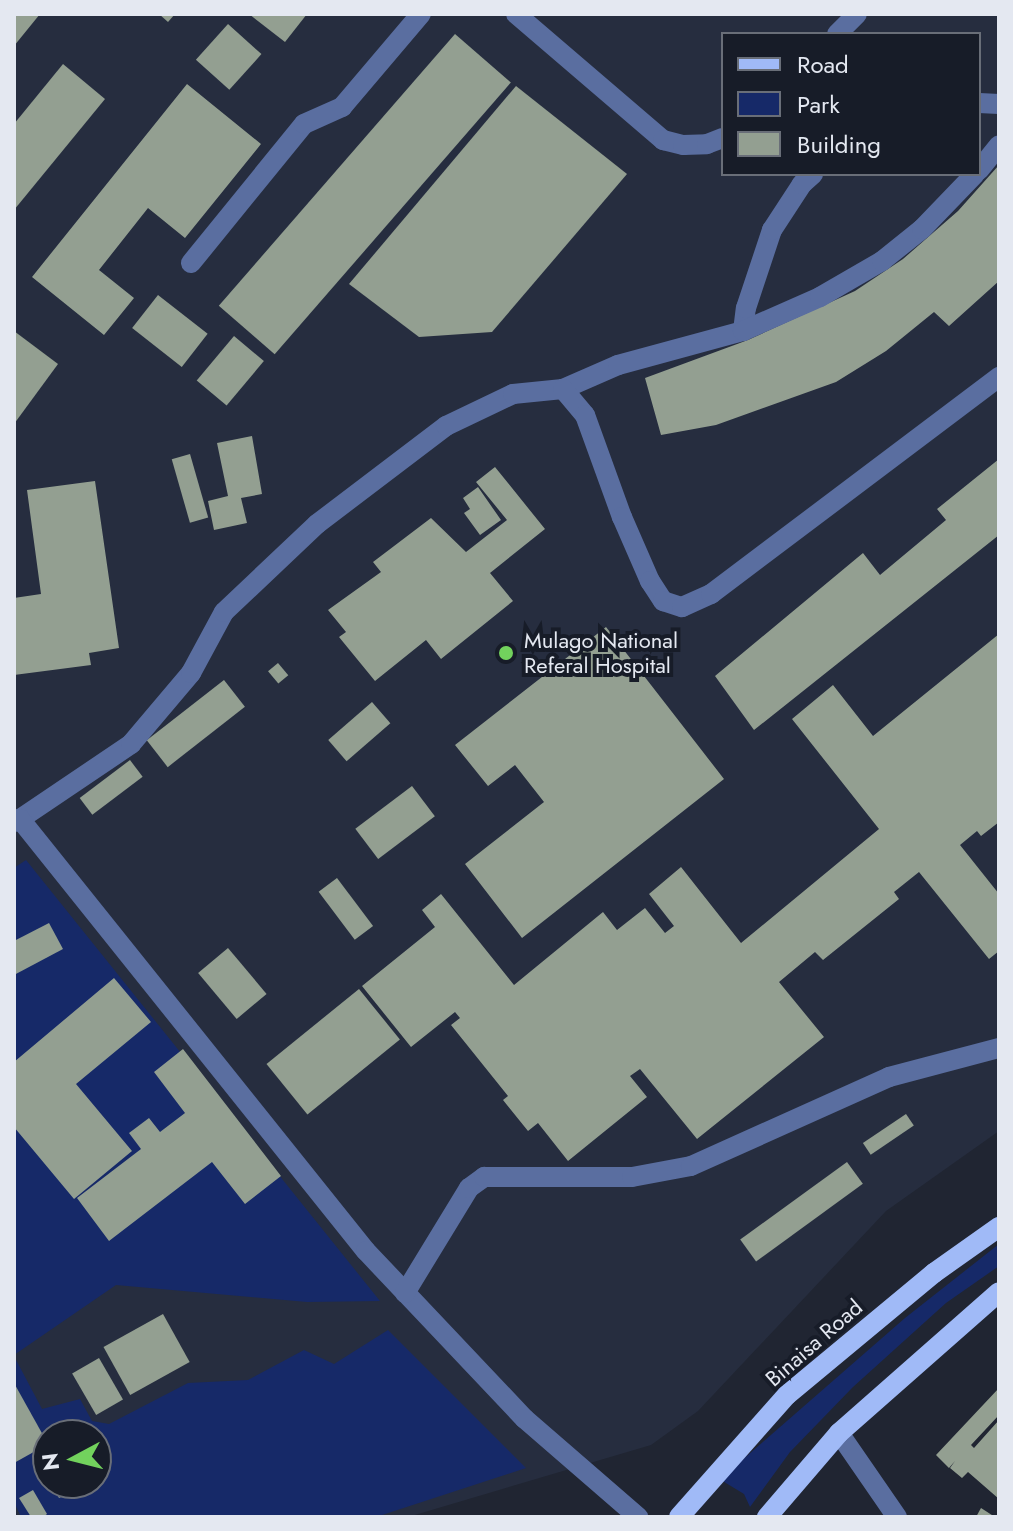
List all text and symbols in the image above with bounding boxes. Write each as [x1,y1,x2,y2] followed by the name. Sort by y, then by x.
[721,32,981,176] legend
[797,47,849,82] text: Road
[797,87,840,122] text: Park
[797,127,881,162] text: Building
[524,627,678,678] place label: Mulago National Referal Hospital
[495,642,517,664] marker: Mulago National Referal Hospital
[760,1294,868,1392] street label: Binaisa Road
[32,1419,112,1499] north arrow
[33,1451,67,1472] text: N

